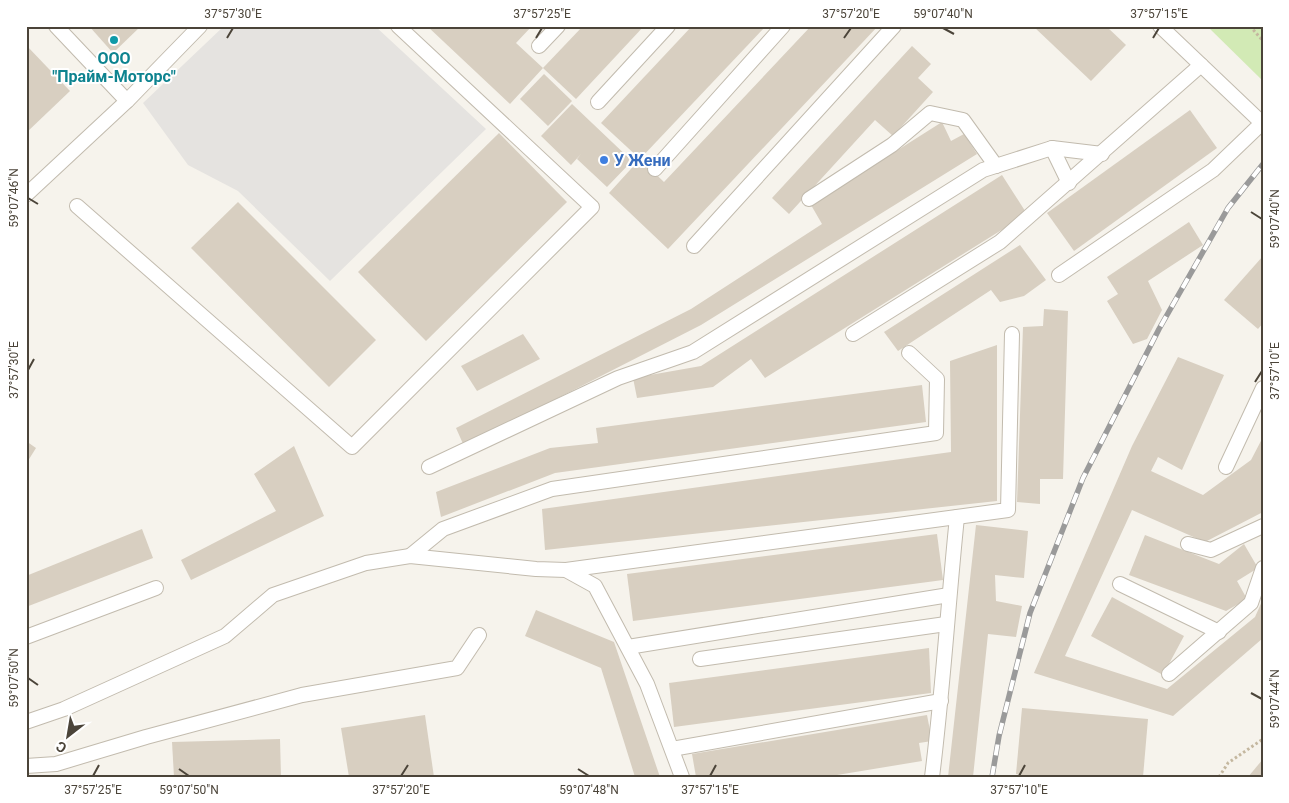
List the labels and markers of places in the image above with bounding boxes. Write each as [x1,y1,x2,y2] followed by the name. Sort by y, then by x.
[108,34,120,46] marker: ООО "Прайм-Моторс"
[52,49,176,86] place label: ООО "Прайм-Моторс"
[614,151,671,170] place label: У Жени
[598,154,610,166] marker: У Жени

